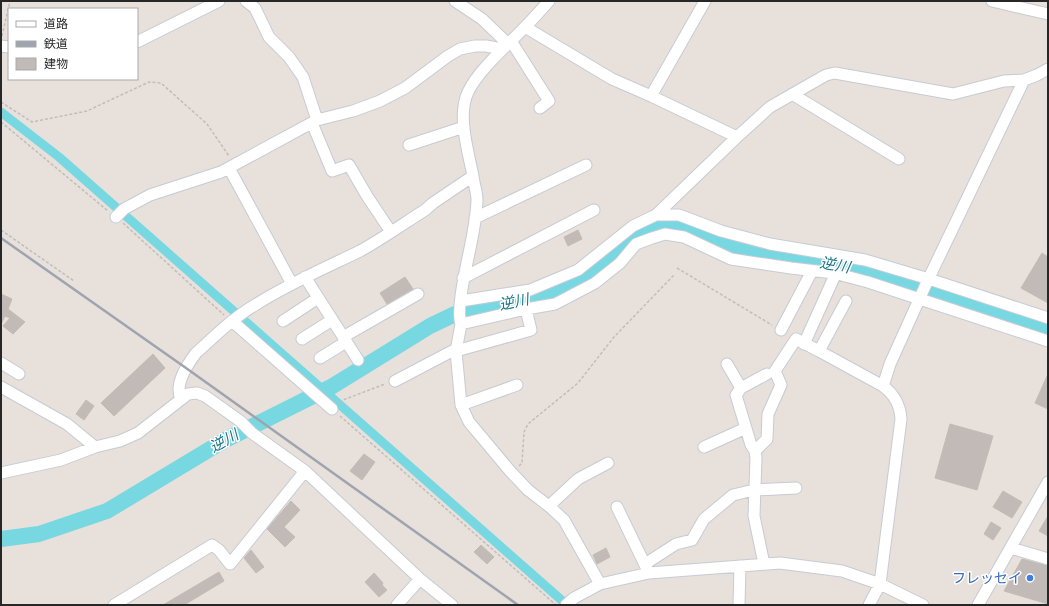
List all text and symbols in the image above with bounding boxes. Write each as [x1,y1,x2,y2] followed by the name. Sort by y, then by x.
[8,8,138,80] legend
[44,16,68,30] text: 道路
[44,36,68,50] text: 鉄道
[44,56,68,70] text: 建物
[819,253,853,276] water label: 逆川
[497,289,532,313] water label: 逆川
[206,424,243,455] water label: 逆川
[952,569,1022,586] place label: フレッセイ
[1025,573,1035,583] marker: フレッセイ

